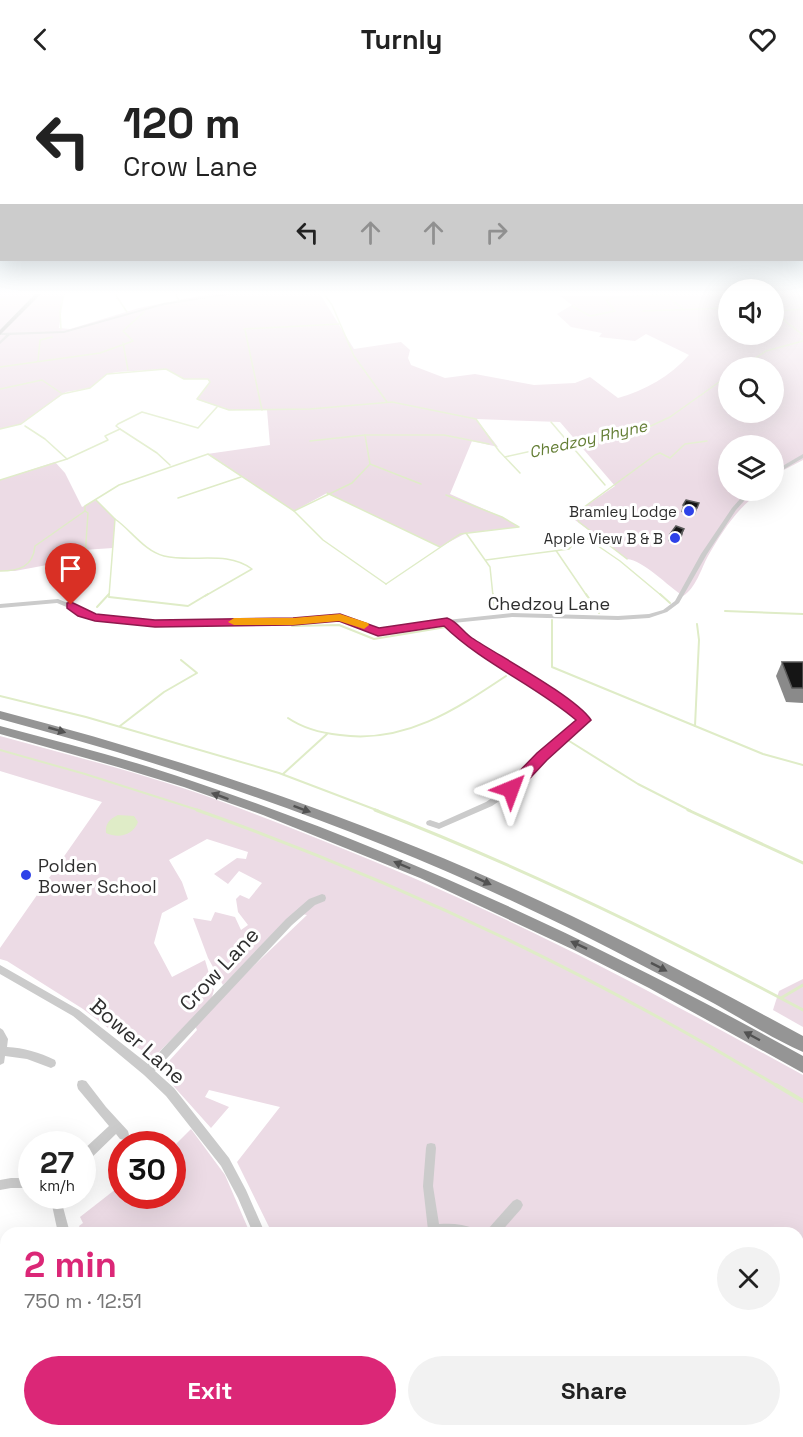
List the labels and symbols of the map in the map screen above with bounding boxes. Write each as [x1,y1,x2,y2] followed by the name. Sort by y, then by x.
[527,415,650,463] water label: Chedzoy Rhyne
[569,502,677,521] place label: Bramley Lodge
[682,504,696,518] marker: Bramley Lodge
[544,529,663,548] place label: Apple View B & B
[668,531,682,545] marker: Apple View B & B
[45,543,96,605] pin
[488,592,610,615] street label: Chedzoy Lane
[48,726,66,735] one-way arrow
[479,757,543,821] position arrow
[210,790,228,800] one-way arrow
[293,805,311,815] one-way arrow
[38,854,157,898] place label: Polden Bower School
[392,860,410,870] one-way arrow
[19,868,33,882] marker: Polden Bower School
[475,877,492,886] one-way arrow
[173,921,265,1017] street label: Crow Lane
[571,941,588,950] one-way arrow
[650,962,667,971] one-way arrow
[85,992,191,1090] street label: Bower Lane
[743,1031,760,1041] one-way arrow
[108,1131,186,1209] speed limit sign: 30

